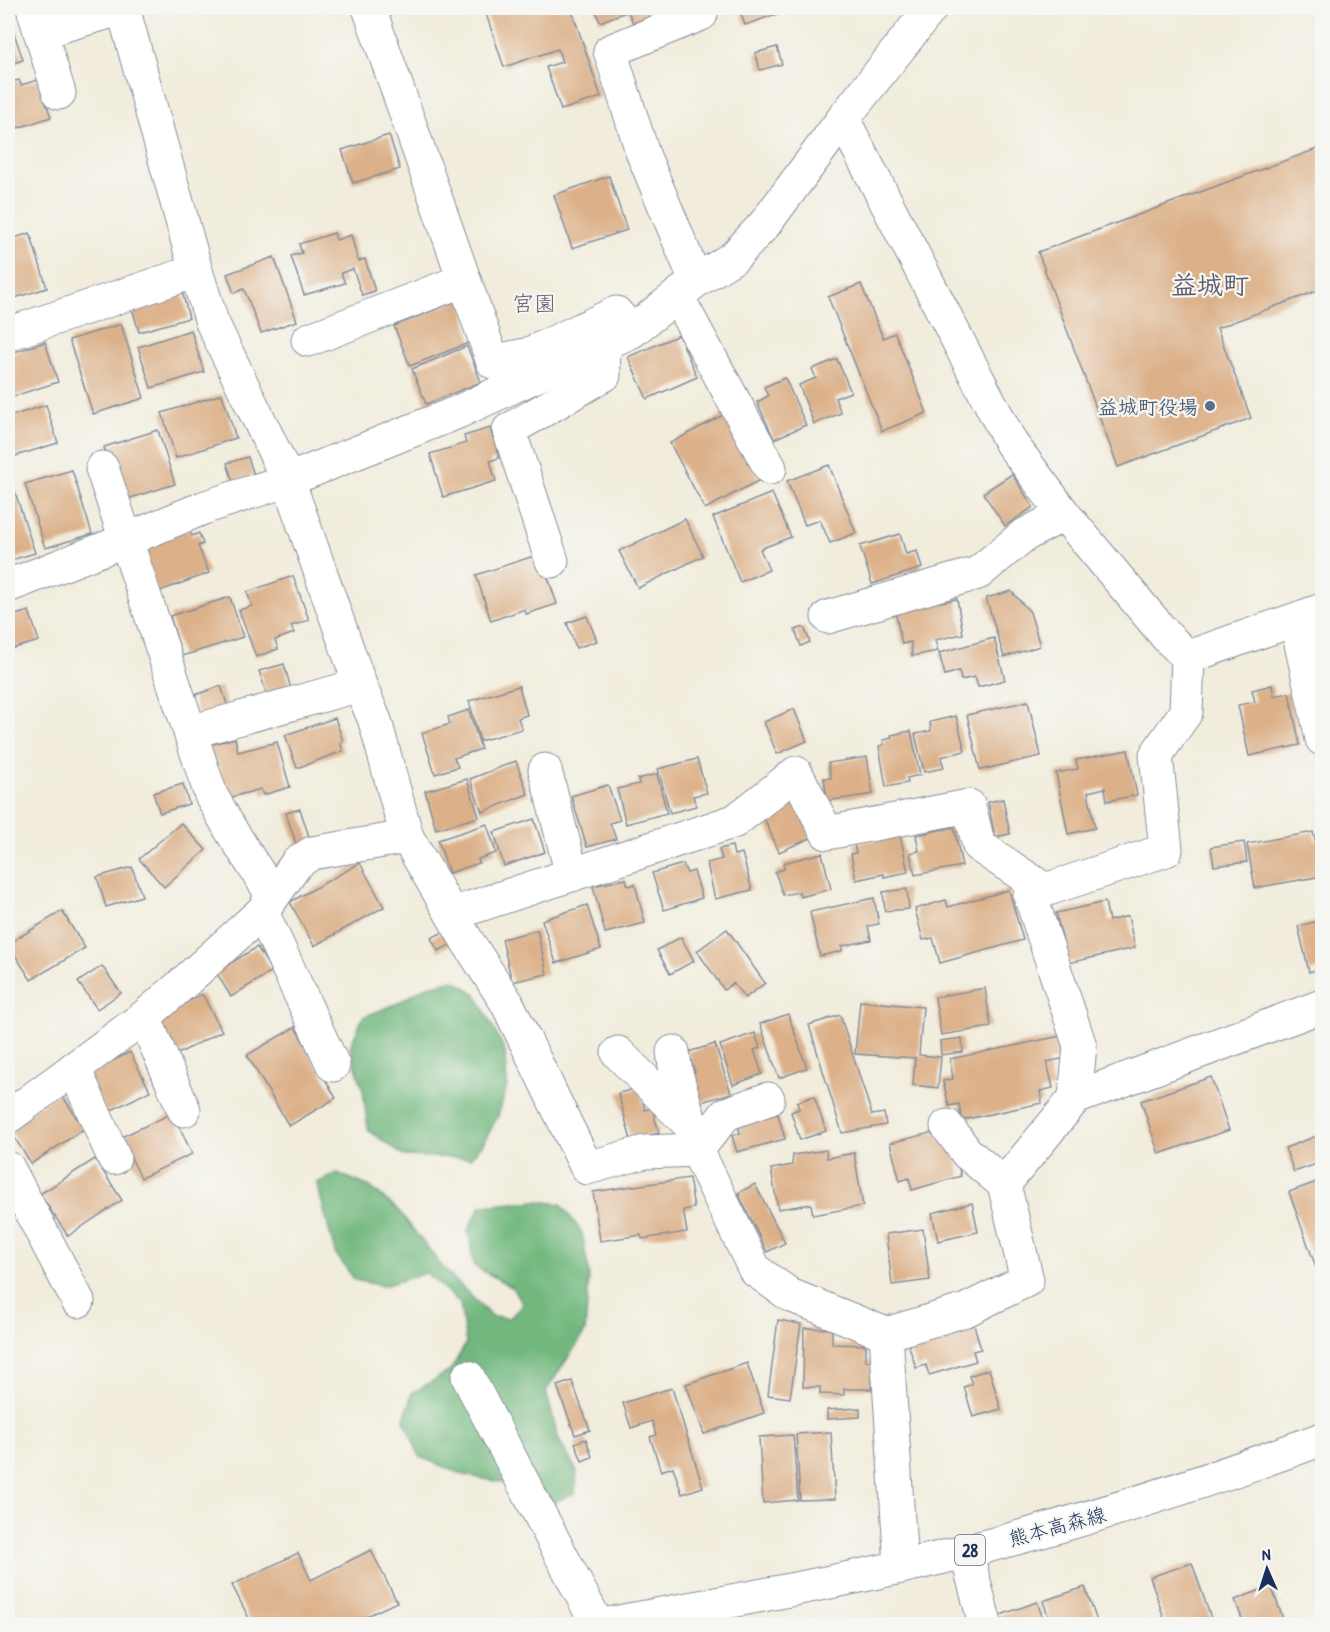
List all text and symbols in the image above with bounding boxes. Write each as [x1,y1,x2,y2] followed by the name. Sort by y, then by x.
[1171,267,1249,302] district label: 益城町
[512,288,556,318] district label: 宮園
[1098,393,1198,420] place label: 益城町役場
[1203,399,1217,413] marker: 益城町役場
[1005,1500,1109,1552] street label: 熊本高森線
[955,1535,985,1565] road number: 28
[1237,1539,1297,1599] north arrow
[1261,1543,1272,1565] text: N

